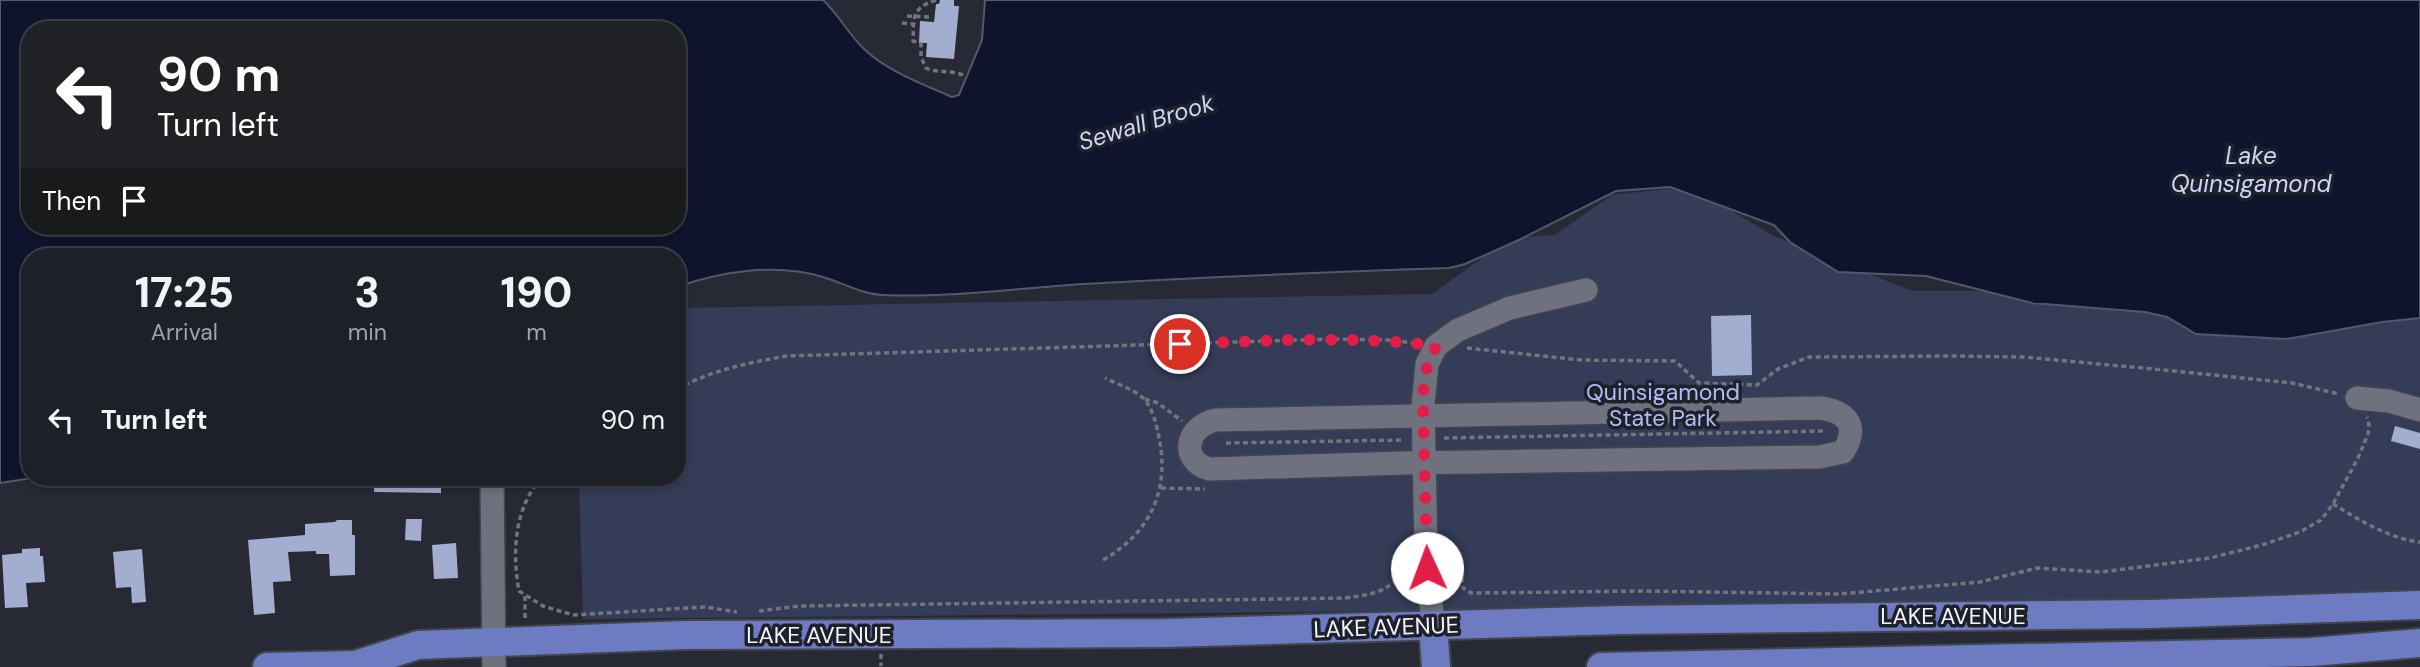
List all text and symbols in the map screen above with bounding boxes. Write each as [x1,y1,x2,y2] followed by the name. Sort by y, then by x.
[157,42,280,106] text: 90 m
[42,49,133,140] icon: left
[1074,86,1218,157] water label: Sewall Brook
[157,104,279,146] text: Turn left
[2171,140,2332,199] water label: Lake Quinsigamond
[115,182,153,220] icon: arrive
[42,184,101,218] text: Then
[135,265,234,320] text: 17:25
[355,265,380,320] text: 3
[501,265,572,320] text: 190
[1150,314,1210,374] pin
[151,317,218,347] text: Arrival
[348,317,387,347] text: min
[526,317,547,347] text: m
[1161,325,1199,363] icon: arrive
[1586,377,1740,433] park label: Quinsigamond State Park
[42,401,80,439] icon: left
[101,403,208,437] text: Turn left
[601,403,665,437] text: 90 m
[1390,531,1464,605] position arrow
[1880,601,2026,631] street label: LAKE AVENUE
[1313,609,1459,645] street label: LAKE AVENUE
[746,620,892,650] street label: LAKE AVENUE

